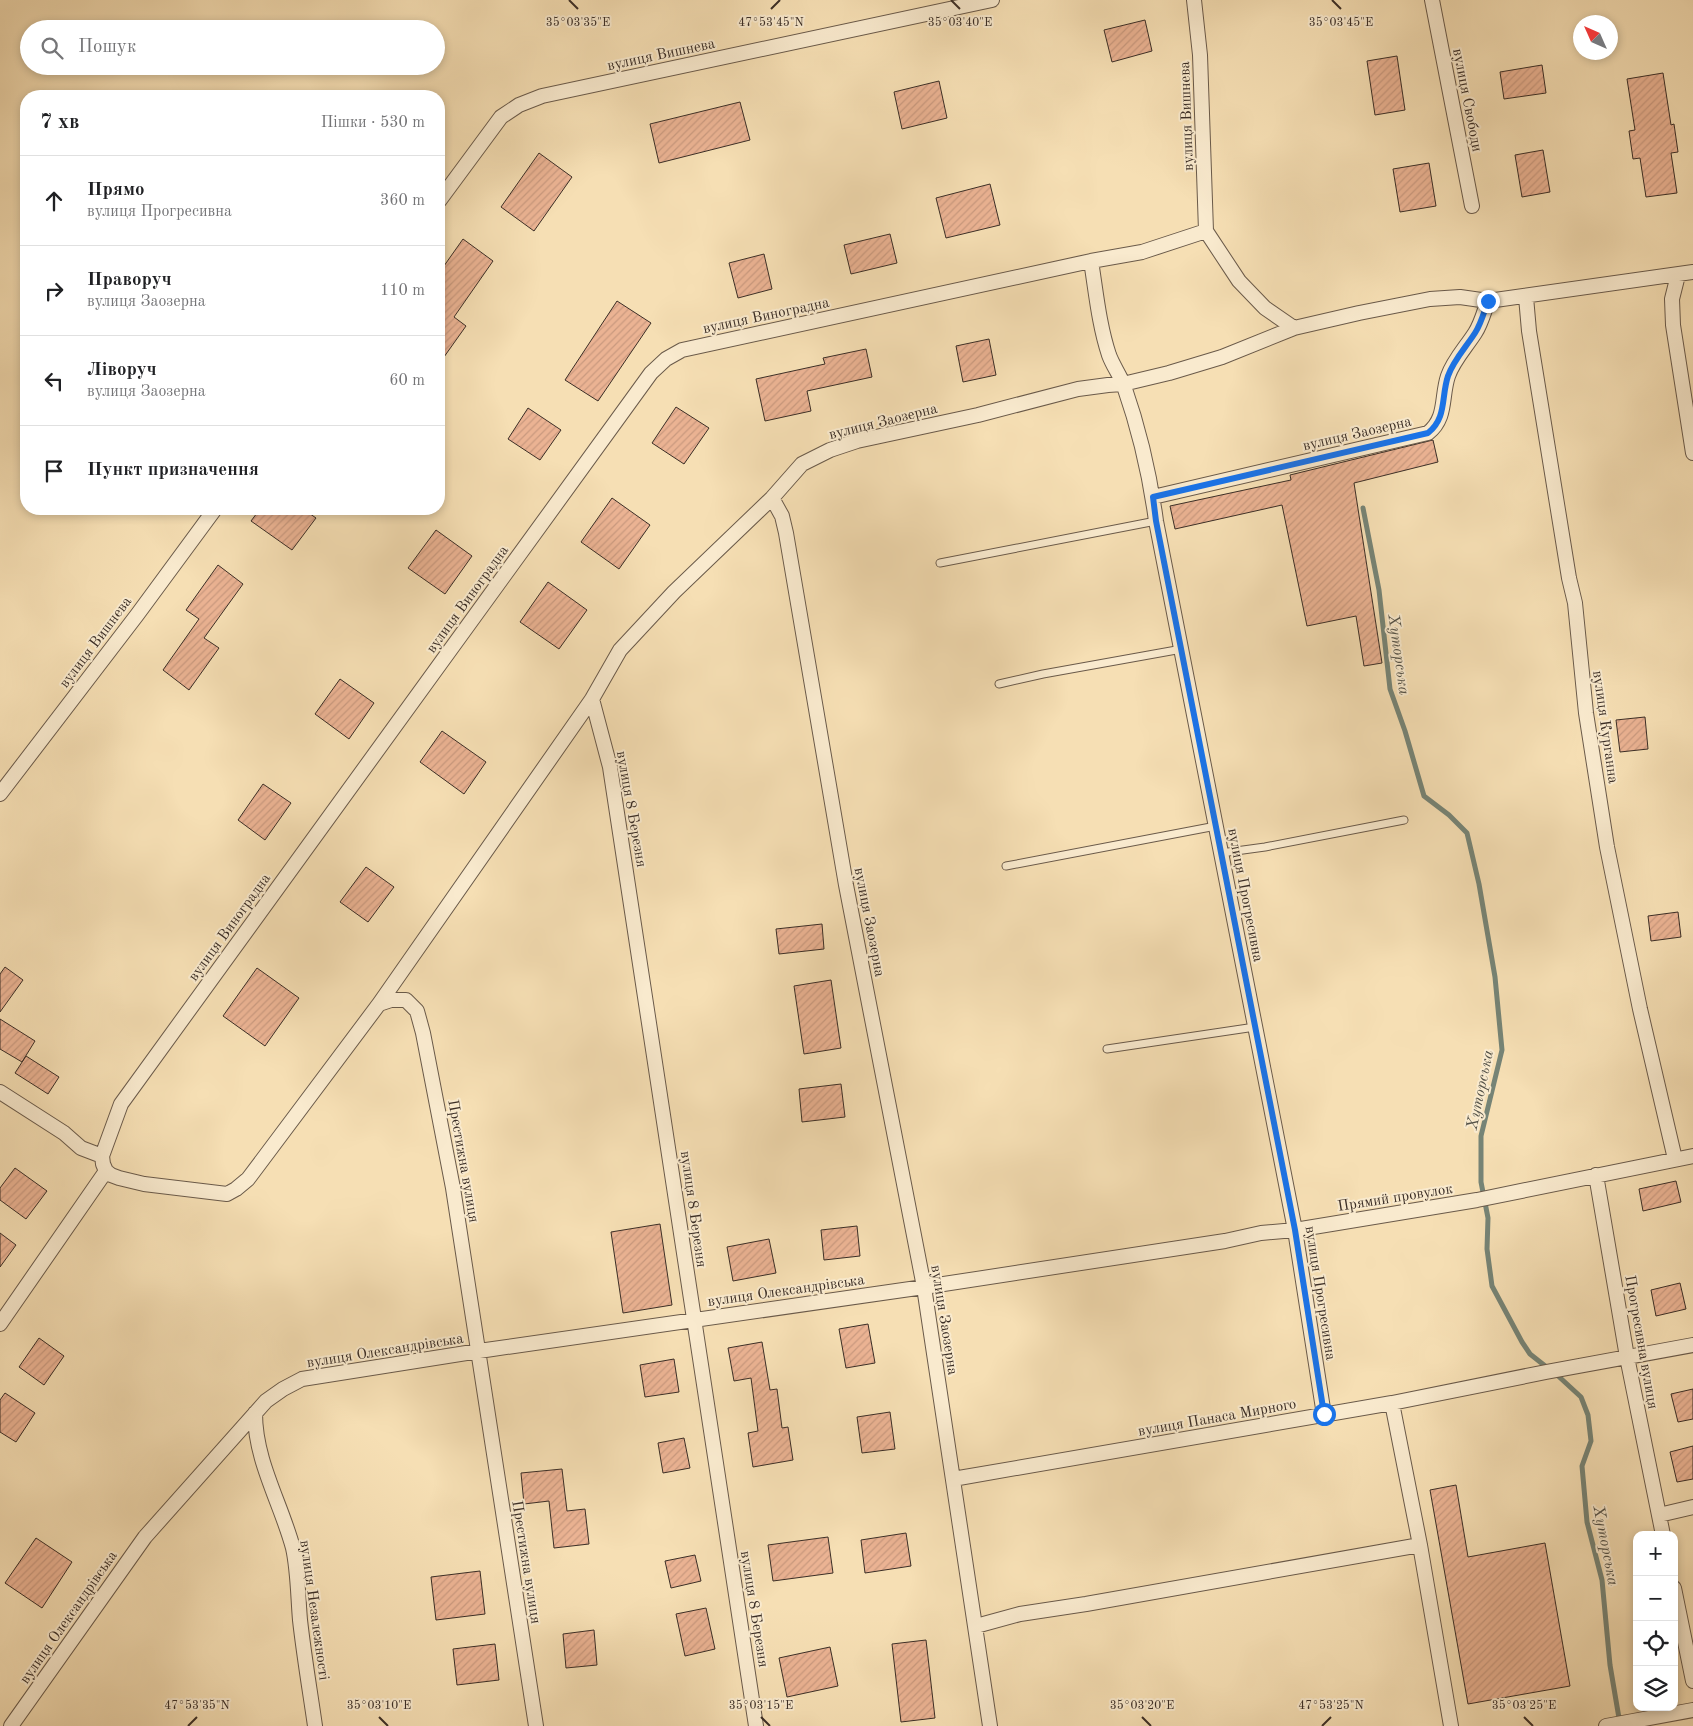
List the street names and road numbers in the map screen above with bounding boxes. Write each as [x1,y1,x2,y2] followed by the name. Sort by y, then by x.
[606,37,717,74] street label: вулиця Вишнева
[1449,47,1484,153] street label: вулиця Свободи
[1178,60,1197,171] street label: вулиця Вишнева
[702,296,832,337] street label: вулиця Виноградна
[828,402,940,443] street label: вулиця Заозерна
[1301,415,1414,454] street label: вулиця Заозерна
[424,543,513,656] street label: вулиця Виноградна
[57,594,136,691] street label: вулиця Вишнева
[1589,670,1620,785] street label: вулиця Курганна
[613,750,648,869] street label: вулиця 8 Березня
[1224,827,1265,964] street label: вулиця Прогресивна
[851,866,887,979] street label: вулиця Заозерна
[186,871,275,984] street label: вулиця Виноградна
[444,1099,481,1224] street label: Престижна вулиця
[677,1150,708,1269] street label: вулиця 8 Березня
[1336,1182,1454,1215] street label: Прямий провулок
[1301,1225,1338,1362] street label: вулиця Прогресивна
[927,1264,960,1377] street label: вулиця Заозерна
[707,1273,866,1310] street label: вулиця Олександрівська
[1621,1274,1660,1411] street label: Прогресивна вулиця
[306,1332,465,1371] street label: вулиця Олександрівська
[1137,1397,1298,1440] street label: вулиця Панаса Мирного
[508,1499,543,1625] street label: Престижна вулиця
[296,1539,331,1681] street label: вулиця Незалежності
[18,1548,121,1687] street label: вулиця Олександрівська
[737,1550,770,1669] street label: вулиця 8 Березня

